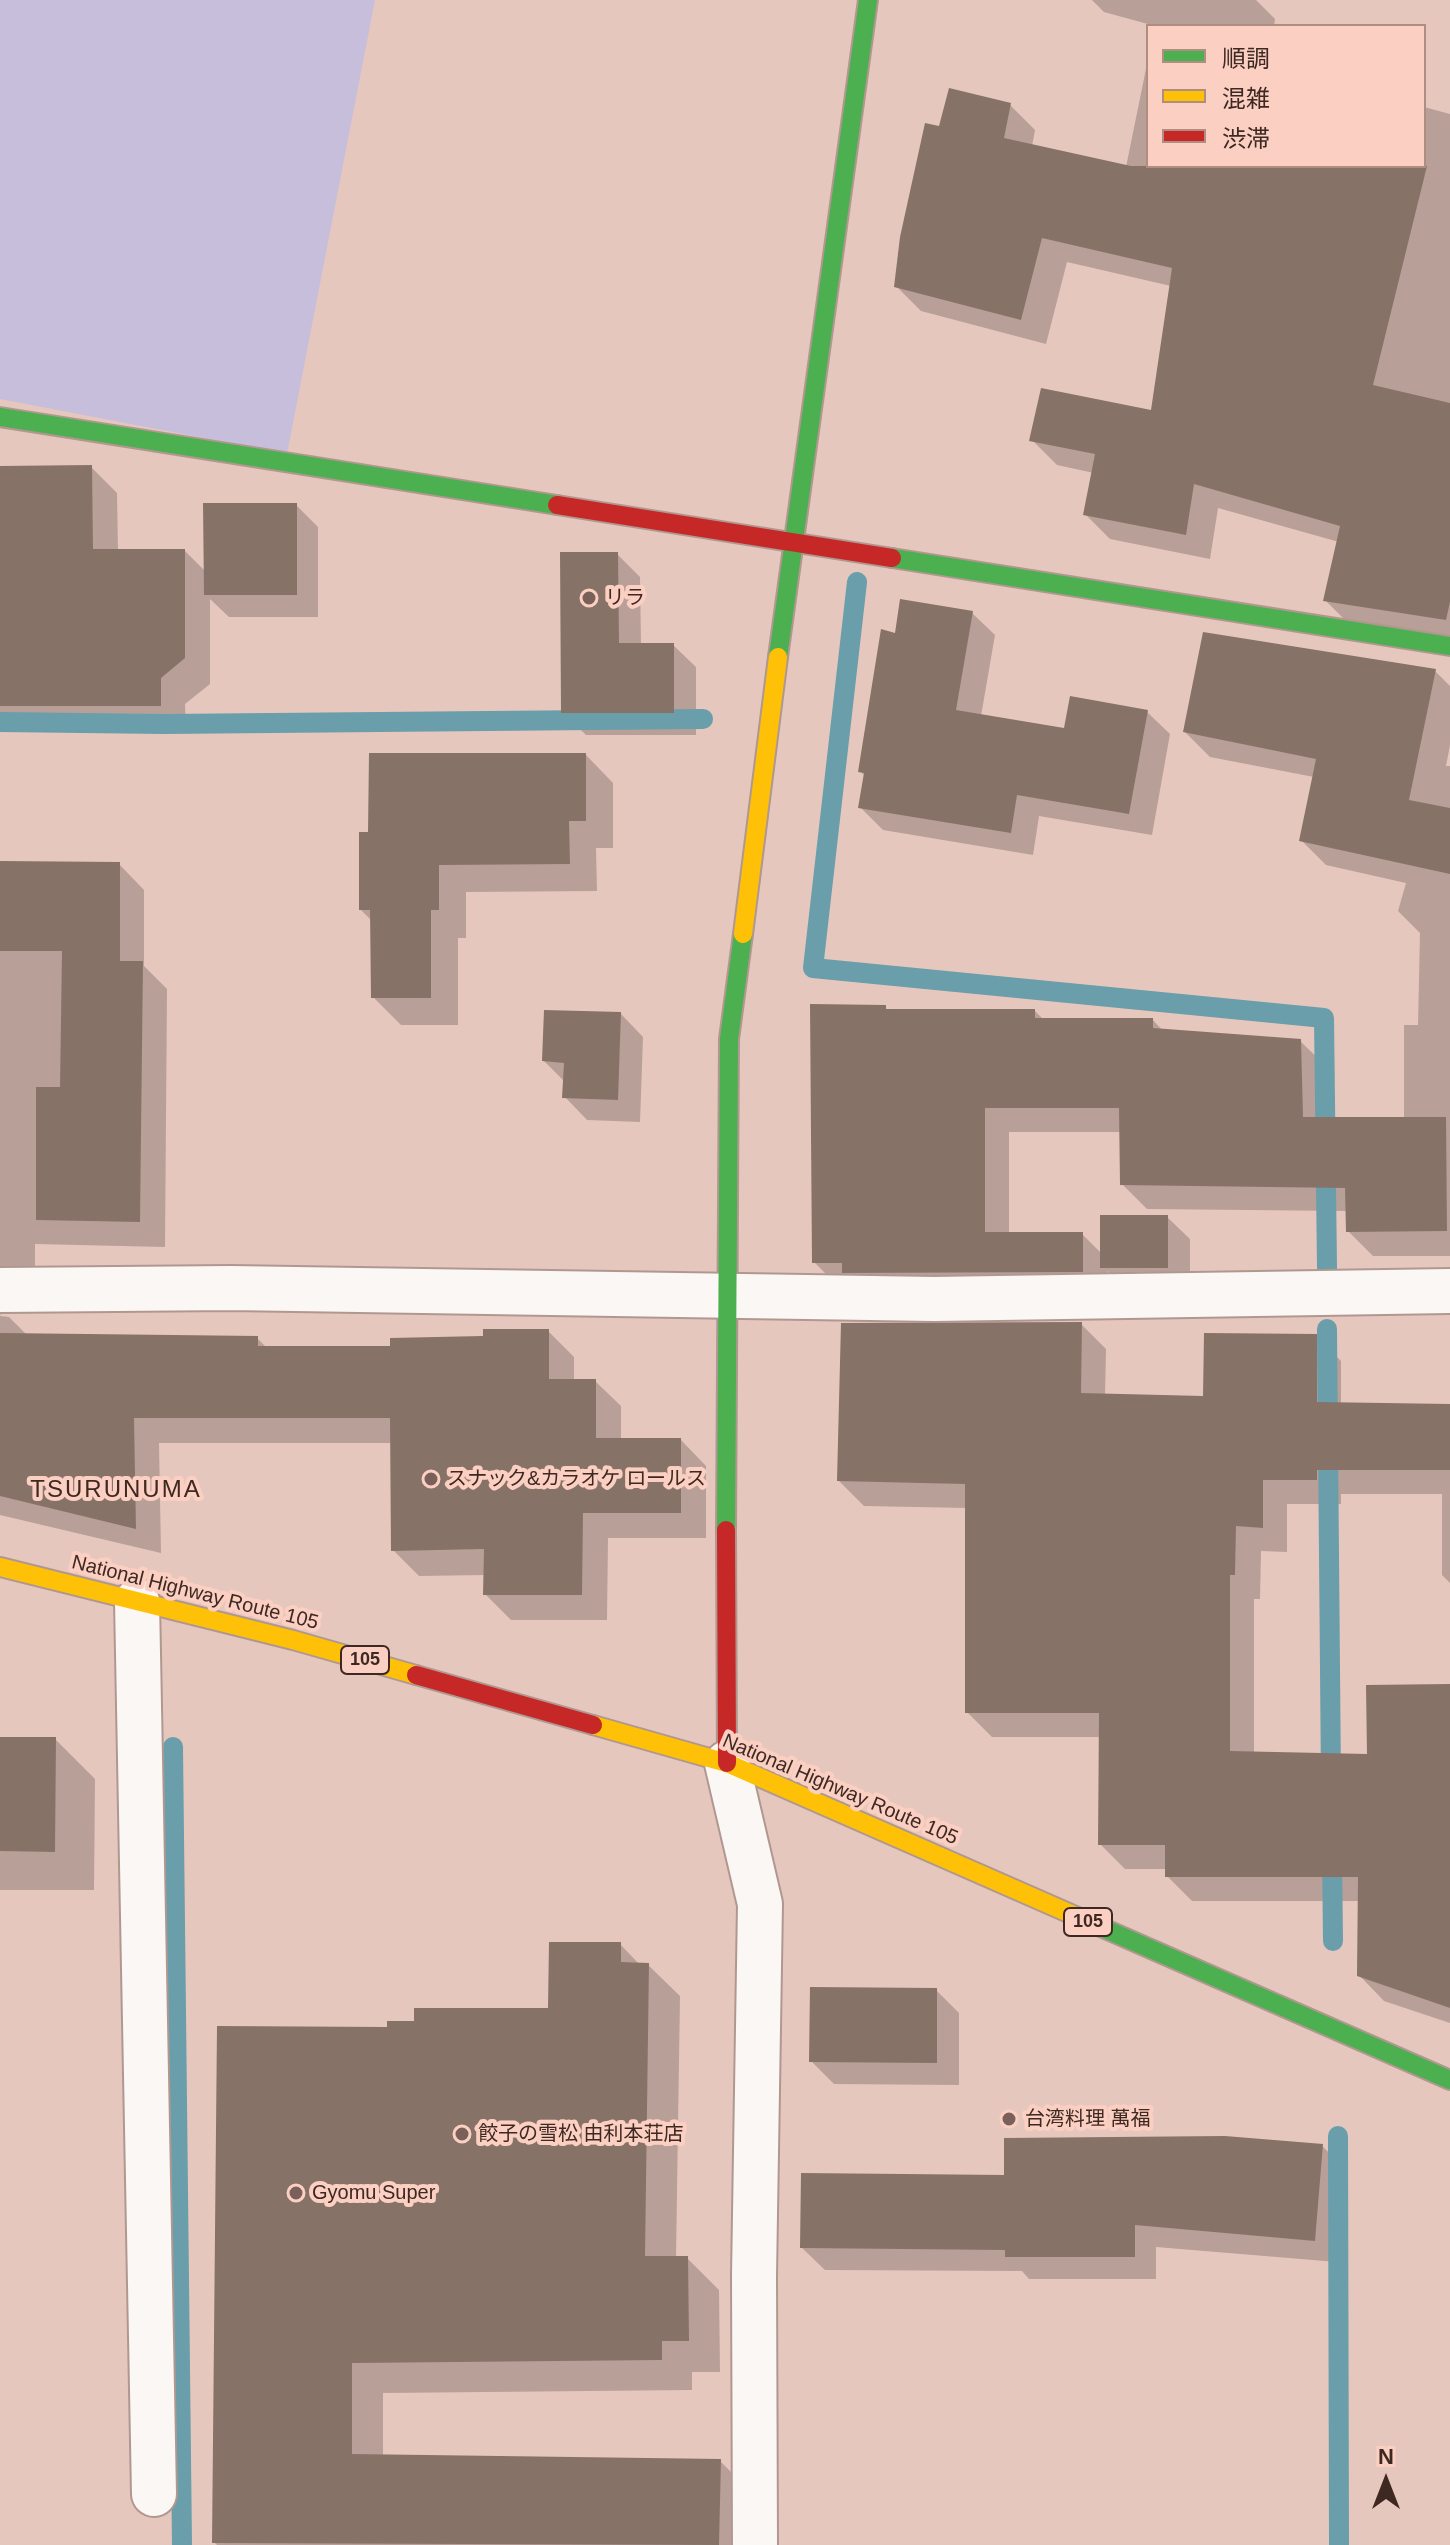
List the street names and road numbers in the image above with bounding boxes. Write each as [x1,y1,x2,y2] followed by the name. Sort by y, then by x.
[69,1551,321,1635] street label: National Highway Route 105
[341,1646,389,1674] road number: 105
[719,1729,961,1851] street label: National Highway Route 105
[1064,1908,1112,1936] road number: 105

